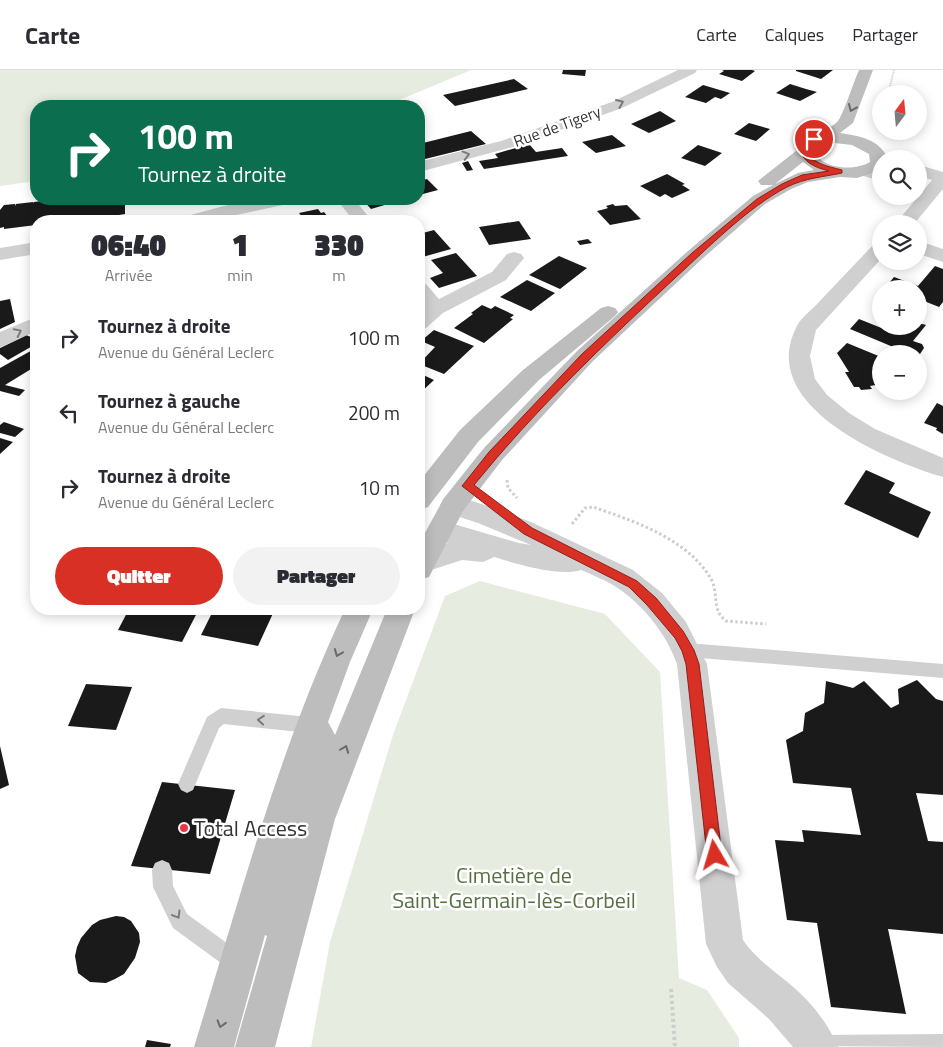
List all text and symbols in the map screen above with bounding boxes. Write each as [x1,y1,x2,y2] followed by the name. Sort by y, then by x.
[25,17,80,53] text: Carte
[696,21,737,48] text: Carte
[765,21,824,48] text: Calques
[852,21,918,48] text: Partager
[872,85,928,140] north arrow
[872,85,927,400] map controls
[510,99,604,153] street label: Rue de Tigery
[615,99,624,110] one-way arrow
[847,103,858,112] one-way arrow
[138,109,234,163] text: 100 m
[793,118,835,160] pin
[55,120,120,185] icon: right
[800,125,828,153] icon: arrive
[461,150,470,161] one-way arrow
[872,150,927,205] button: search
[138,157,286,191] text: Tournez à droite
[872,215,927,270] button: layers
[91,222,166,268] text: 06:40
[232,222,248,268] text: 1
[314,222,364,268] text: 330
[105,263,153,287] text: Arrivée
[227,263,253,287] text: min
[332,263,346,287] text: m
[872,280,927,335] button: +
[98,311,230,340] text: Tournez à droite
[348,323,400,352] text: 100 m
[55,324,83,352] icon: right
[13,328,22,338] one-way arrow
[98,340,274,364] text: Avenue du Général Leclerc
[872,345,927,400] button: −
[98,386,240,415] text: Tournez à gauche
[348,398,400,427] text: 200 m
[55,399,83,427] icon: left
[98,415,274,439] text: Avenue du Général Leclerc
[98,461,230,490] text: Tournez à droite
[359,473,400,502] text: 10 m
[55,474,83,502] icon: right
[98,490,274,514] text: Avenue du Général Leclerc
[55,547,223,605] button: Quitter
[233,547,400,605] button: Partager
[334,648,344,657] one-way arrow
[257,715,265,726] one-way arrow
[339,745,349,754] one-way arrow
[194,811,307,845] place label: Total Access
[178,822,190,834] marker: Total Access
[688,828,740,880] position arrow
[392,858,636,917] park label: Cimetière de Saint-Germain-lès-Corbeil
[171,909,181,918] one-way arrow
[217,1020,227,1028] one-way arrow

